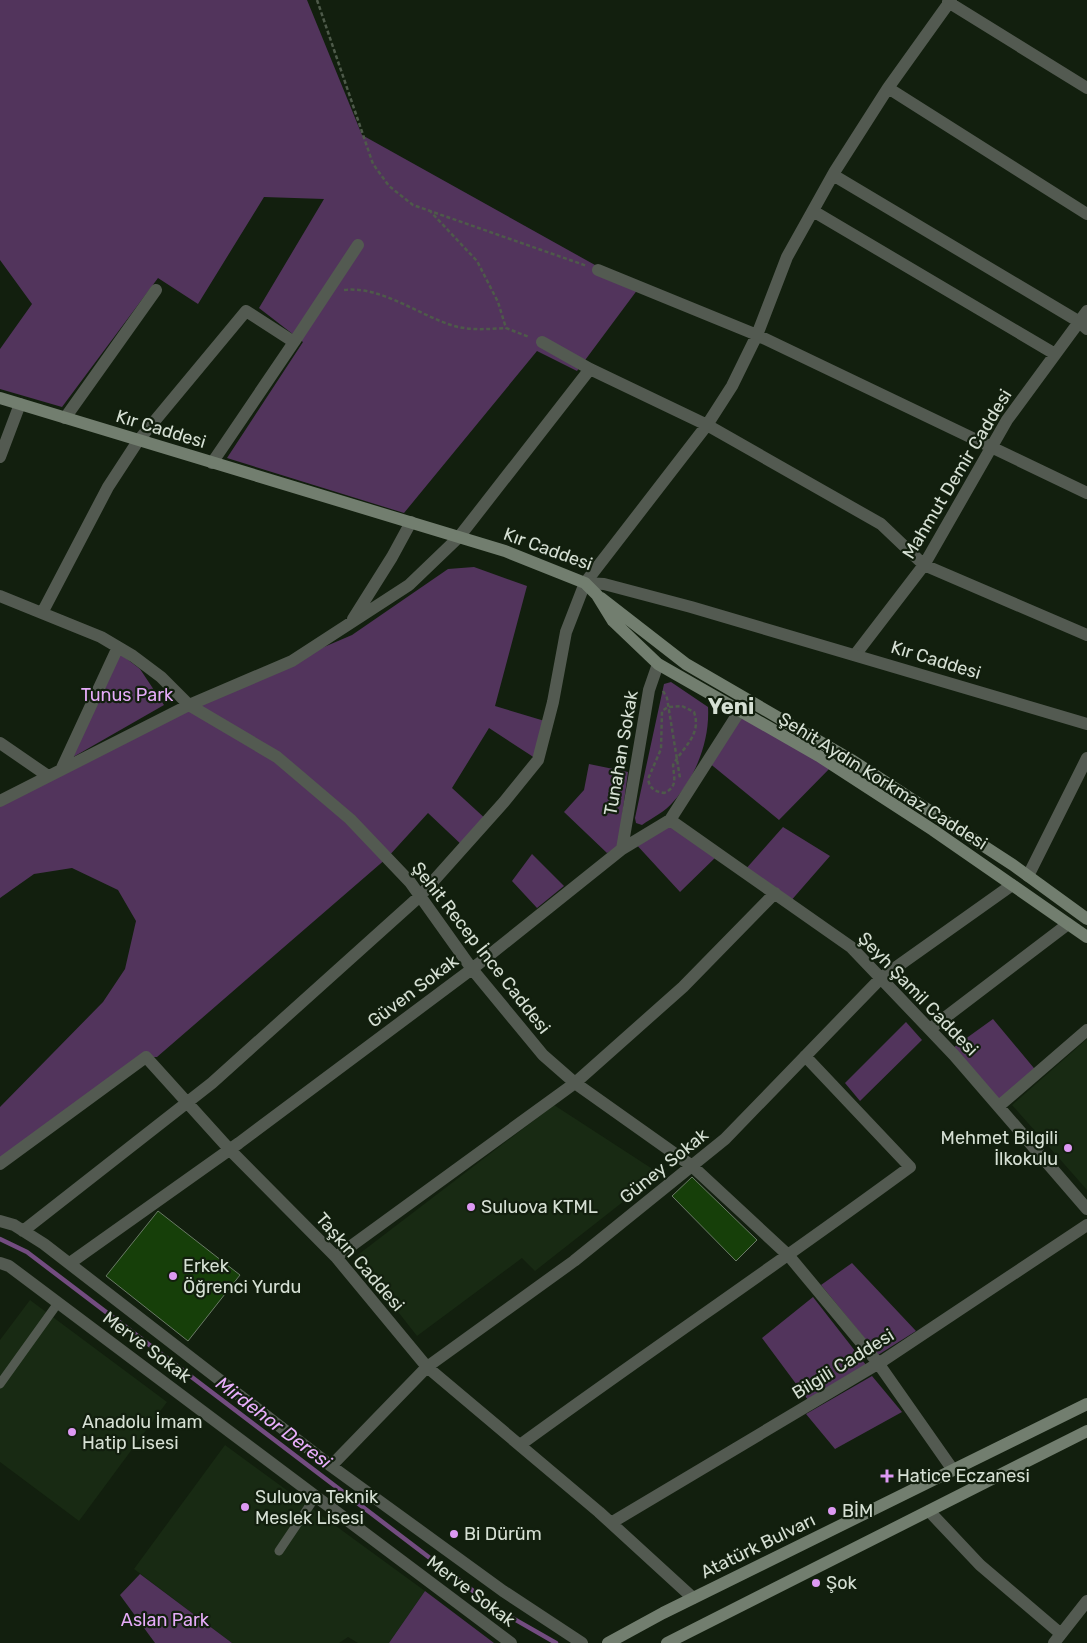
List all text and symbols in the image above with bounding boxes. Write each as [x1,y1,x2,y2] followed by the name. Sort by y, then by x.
[898,385,1016,563] street label: Mahmut Demir Caddesi
[113,405,209,453] street label: Kır Caddesi
[501,523,595,575] street label: Kır Caddesi
[888,636,984,684] street label: Kır Caddesi
[81,684,174,706] park label: Tunus Park
[599,688,643,817] street label: Tunahan Sokak
[708,693,754,720] district label: Yeni
[774,707,992,855] street label: Şehit Aydın Korkmaz Caddesi
[407,858,555,1038] street label: Şehit Recep İnce Caddesi
[853,928,983,1060] street label: Şeyh Şamil Caddesi
[363,949,463,1032] street label: Güven Sokak
[615,1123,713,1208] street label: Güney Sokak
[941,1127,1058,1170] place label: Mehmet Bilgili İlkokulu
[1062,1142,1074,1154] marker: Mehmet Bilgili İlkokulu
[481,1196,598,1218] place label: Suluova KTML
[465,1201,477,1213] marker: Suluova KTML
[311,1208,409,1316] street label: Taşkın Caddesi
[183,1255,301,1298] place label: Erkek Öğrenci Yurdu
[167,1270,179,1282] marker: Erkek Öğrenci Yurdu
[98,1307,196,1388] street label: Merve Sokak
[788,1324,898,1404] street label: Bilgili Caddesi
[211,1372,336,1473] water label: Mirdehor Deresi
[82,1411,202,1454] place label: Anadolu İmam Hatip Lisesi
[66,1426,78,1438] marker: Anadolu İmam Hatip Lisesi
[897,1465,1030,1487] place label: Hatice Eczanesi
[881,1470,893,1482] marker: Hatice Eczanesi
[255,1486,379,1529] place label: Suluova Teknik Meslek Lisesi
[842,1500,873,1522] place label: BİM
[239,1501,251,1513] marker: Suluova Teknik Meslek Lisesi
[826,1505,838,1517] marker: BİM
[697,1509,819,1583] street label: Atatürk Bulvarı
[464,1523,542,1545] place label: Bi Dürüm
[448,1528,460,1540] marker: Bi Dürüm
[422,1551,520,1632] street label: Merve Sokak
[826,1572,858,1594] place label: Şok
[810,1577,822,1589] marker: Şok
[121,1609,210,1631] park label: Aslan Park

